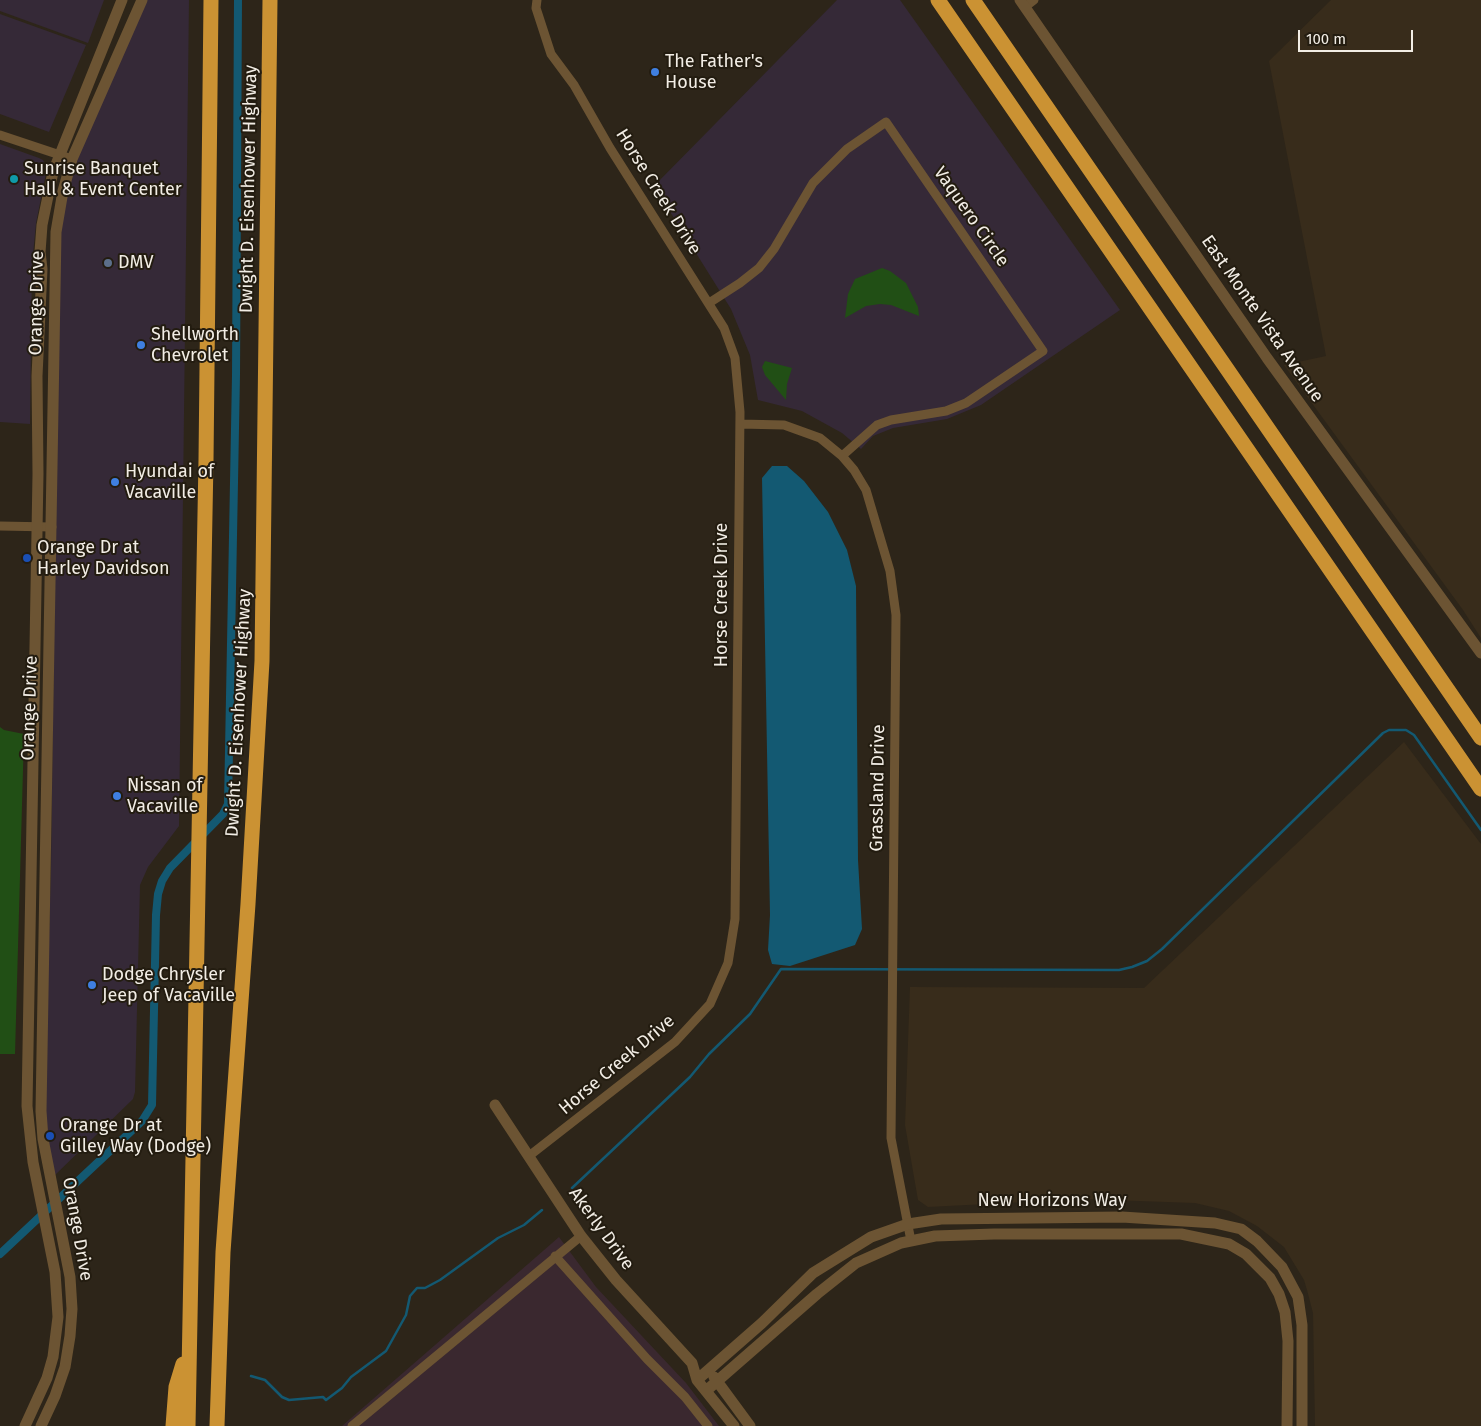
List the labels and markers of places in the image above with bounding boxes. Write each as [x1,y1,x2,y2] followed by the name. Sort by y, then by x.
[665,51,763,94] place label: The Father's House
[649,66,661,78] marker: The Father's House
[24,158,182,200] place label: Sunrise Banquet Hall & Event Center
[8,173,20,185] marker: Sunrise Banquet Hall & Event Center
[118,252,153,274] place label: DMV
[102,257,114,269] marker: DMV
[151,324,239,366] place label: Shellworth Chevrolet
[135,339,147,351] marker: Shellworth Chevrolet
[125,461,214,504] place label: Hyundai of Vacaville
[109,476,121,488] marker: Hyundai of Vacaville
[37,537,170,580] place label: Orange Dr at Harley Davidson
[21,552,33,564] marker: Orange Dr at Harley Davidson
[127,775,202,818] place label: Nissan of Vacaville
[111,790,123,802] marker: Nissan of Vacaville
[102,964,235,1006] place label: Dodge Chrysler Jeep of Vacaville
[86,979,98,991] marker: Dodge Chrysler Jeep of Vacaville
[60,1115,211,1158] place label: Orange Dr at Gilley Way (Dodge)
[44,1130,56,1142] marker: Orange Dr at Gilley Way (Dodge)

